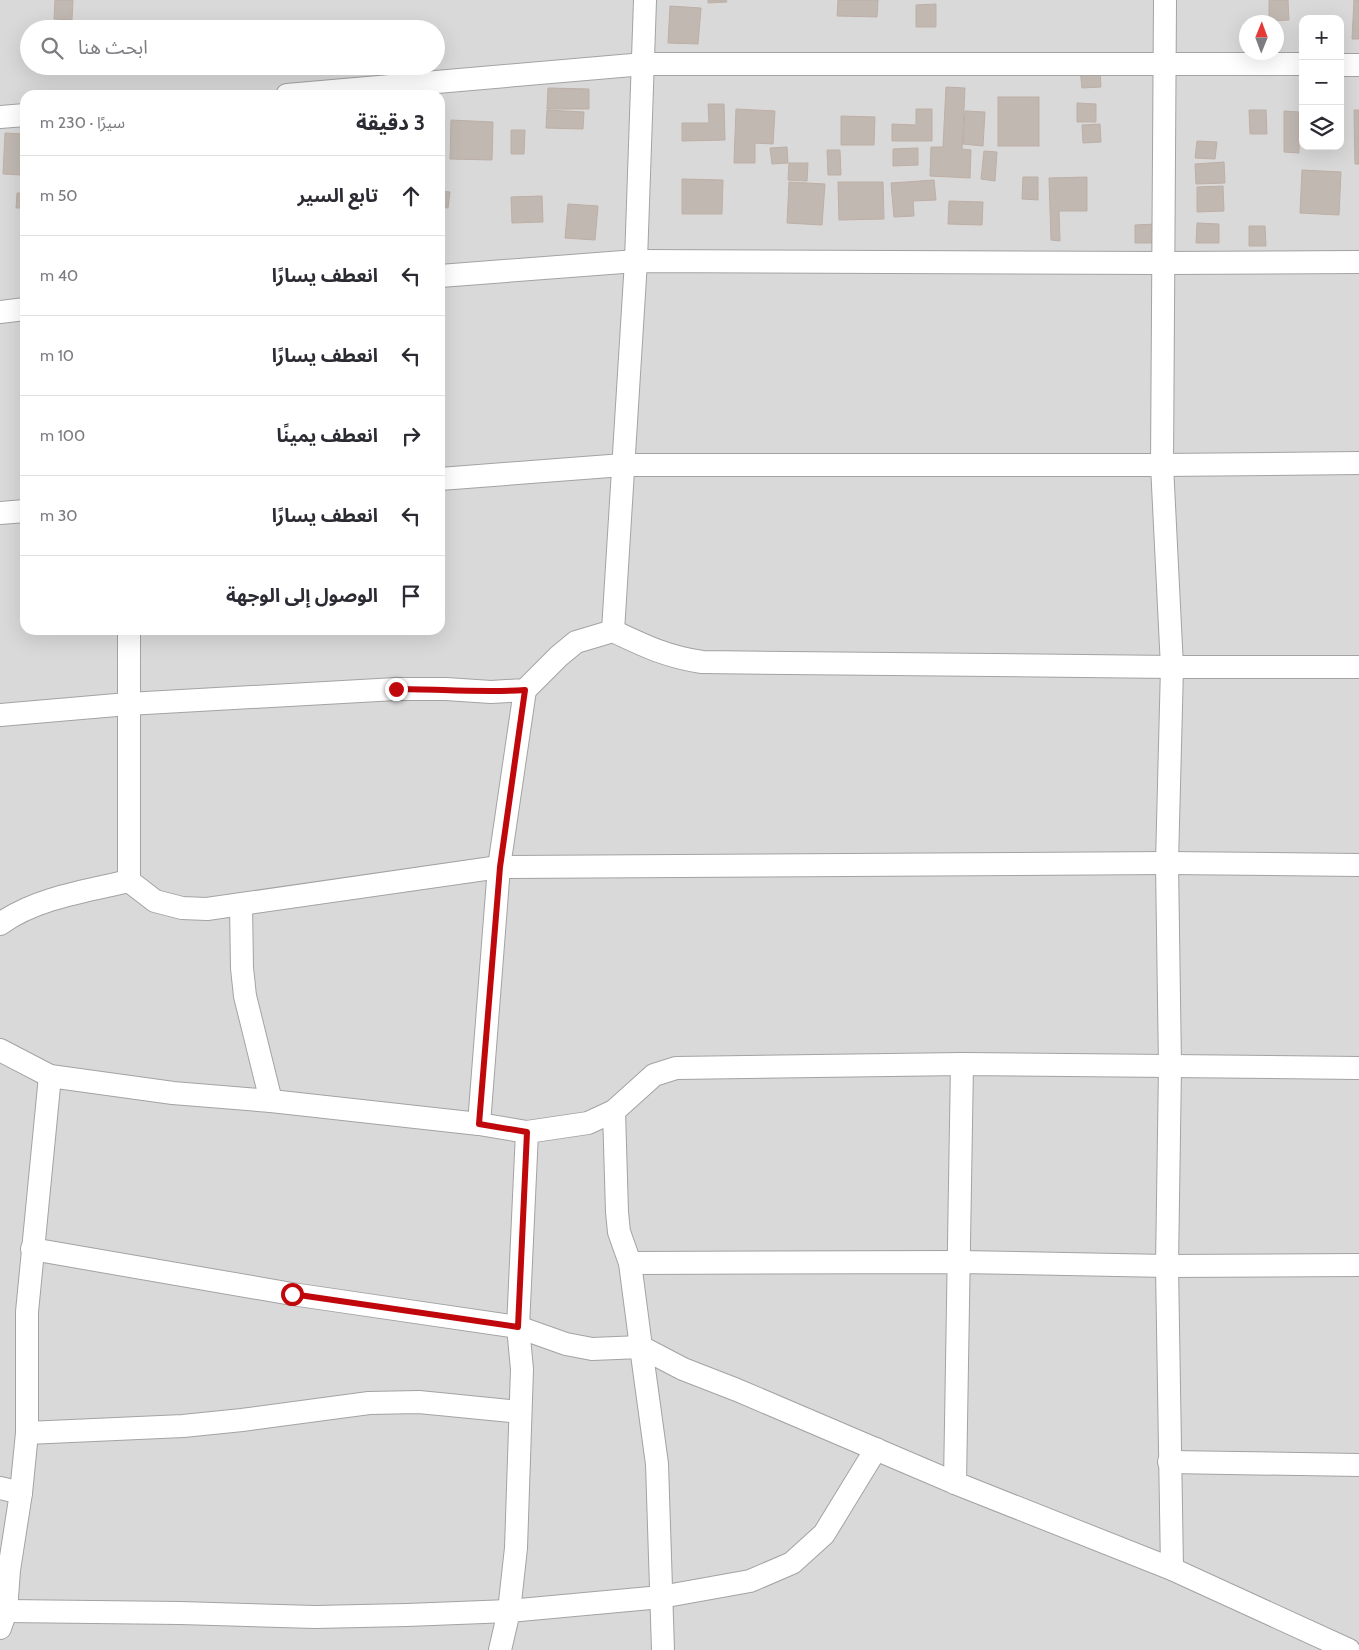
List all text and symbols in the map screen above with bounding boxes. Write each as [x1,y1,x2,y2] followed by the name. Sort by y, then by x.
[1239,15,1284,60] north arrow
[1299,15,1344,150] map controls
[1299,15,1344,60] button: +
[20,20,445,75] search box
[38,34,66,62] icon: search
[78,36,148,59] text: ابحث هنا
[1299,60,1344,105] button: −
[1299,105,1344,150] button: layers
[356,110,425,135] text: 3 دقيقة
[40,113,125,132] text: سيرًا · 230 m
[397,182,425,210] icon: ahead
[297,184,378,207] text: تابع السير
[40,186,77,205] text: 50 m
[397,262,425,290] icon: left
[272,264,378,287] text: انعطف يسارًا
[40,266,78,285] text: 40 m
[397,342,425,370] icon: left
[272,344,378,367] text: انعطف يسارًا
[40,346,74,365] text: 10 m
[397,422,425,450] icon: right
[277,424,378,447] text: انعطف يمينًا
[40,426,85,445] text: 100 m
[397,502,425,530] icon: left
[272,504,378,527] text: انعطف يسارًا
[40,506,77,525] text: 30 m
[397,582,425,610] icon: arrive
[226,584,378,607] text: الوصول إلى الوجهة
[385,678,408,701] route end
[281,1283,304,1306] route start

